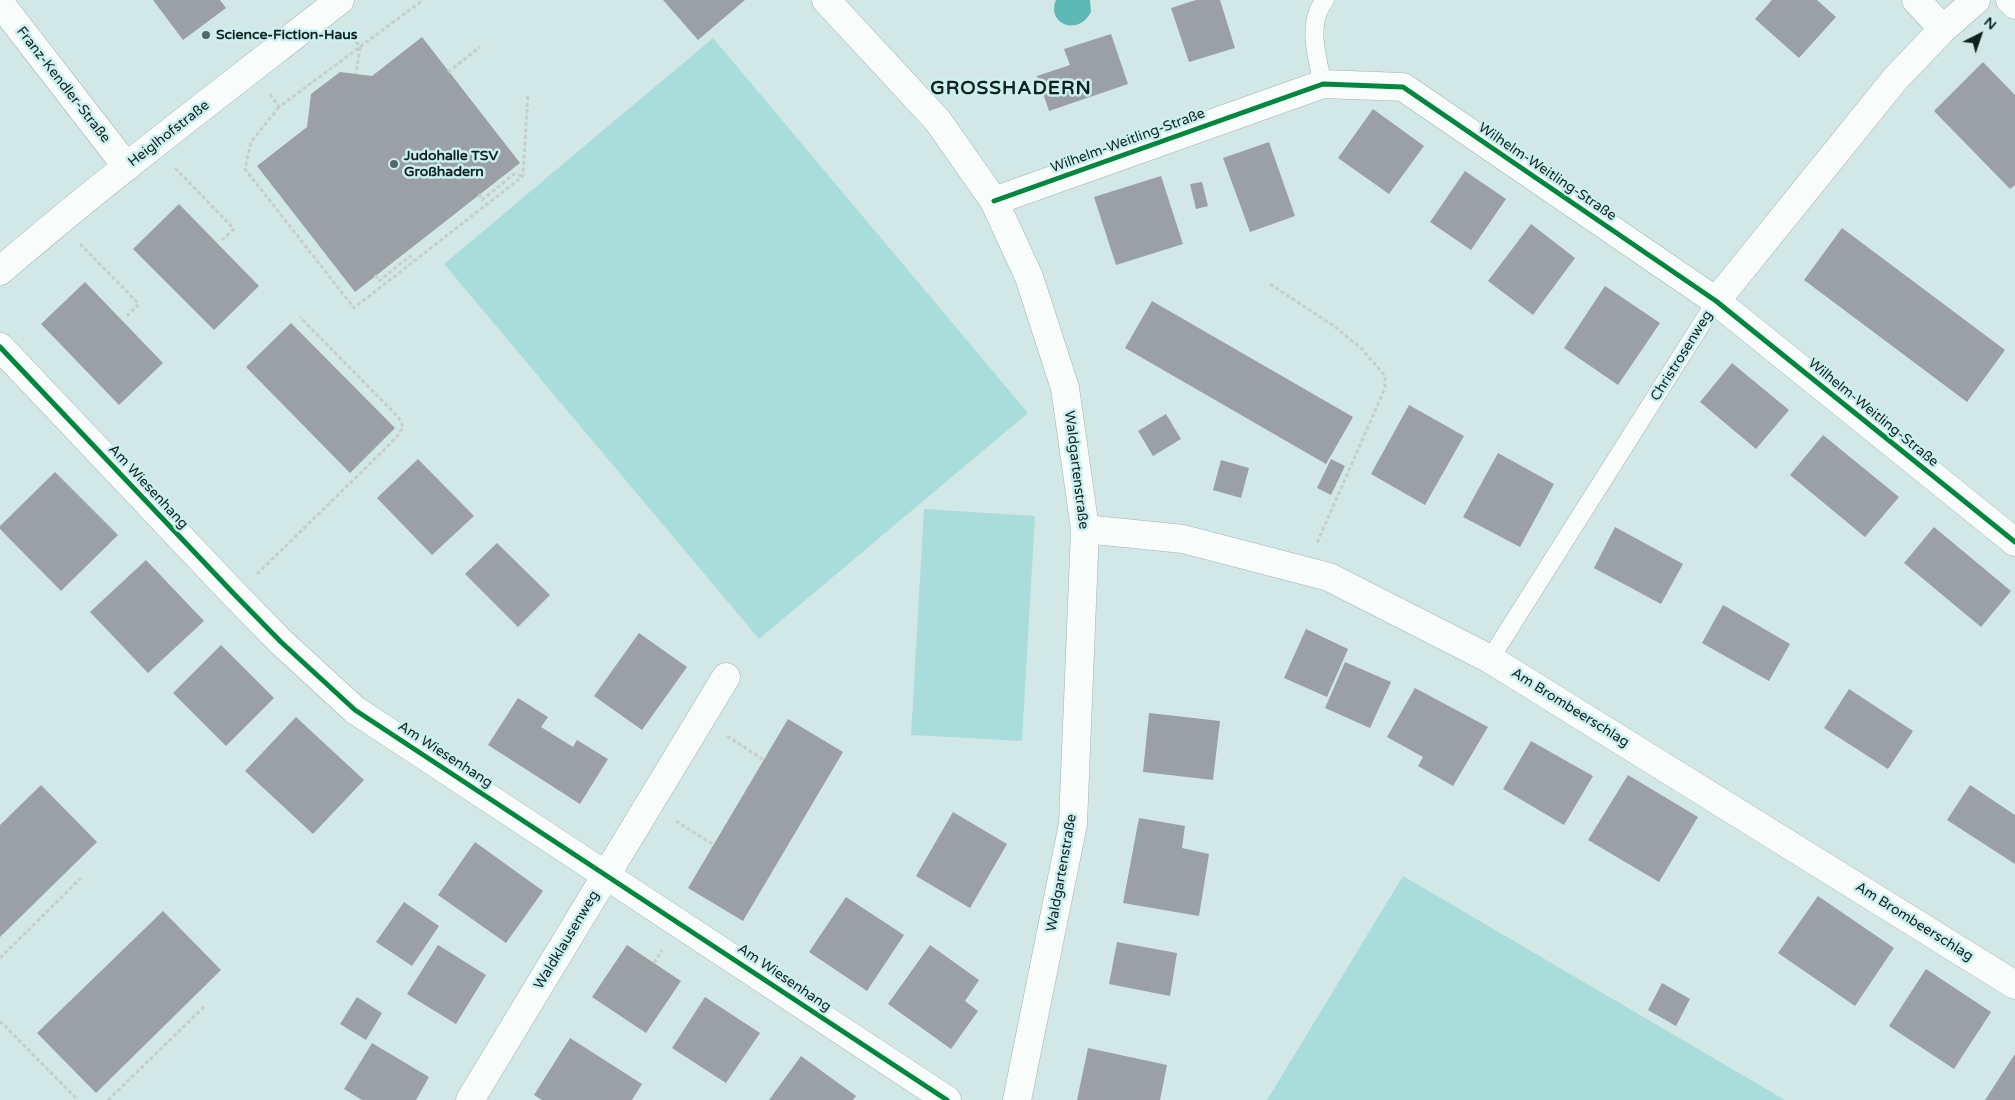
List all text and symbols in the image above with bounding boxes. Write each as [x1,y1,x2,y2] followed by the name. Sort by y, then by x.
[1955,10,2005,60] north arrow
[1980,13,2000,33] text: N
[12,24,114,146] street label: Franz-Kendler-Straße
[216,27,358,43] place label: Science-Fiction-Haus
[200,29,212,41] marker: Science-Fiction-Haus
[929,78,1093,100] district label: GROSSHADERN
[125,97,213,171] street label: Heiglhofstraße
[1049,105,1207,177] street label: Wilhelm-Weitling-Straße
[1475,119,1619,225] street label: Wilhelm-Weitling-Straße
[404,148,498,180] place label: Judohalle TSV Großhadern
[388,158,400,170] marker: Judohalle TSV Großhadern
[1647,308,1717,404] street label: Christrosenweg
[1804,355,1942,471] street label: Wilhelm-Weitling-Straße
[1060,410,1092,530] street label: Waldgartenstraße
[105,441,191,533] street label: Am Wiesenhang
[1508,665,1632,751] street label: Am Brombeerschlag
[395,718,495,792] street label: Am Wiesenhang
[1043,813,1081,933] street label: Waldgartenstraße
[1852,879,1976,965] street label: Am Brombeerschlag
[531,888,603,992] street label: Waldklausenweg
[734,941,834,1015] street label: Am Wiesenhang

